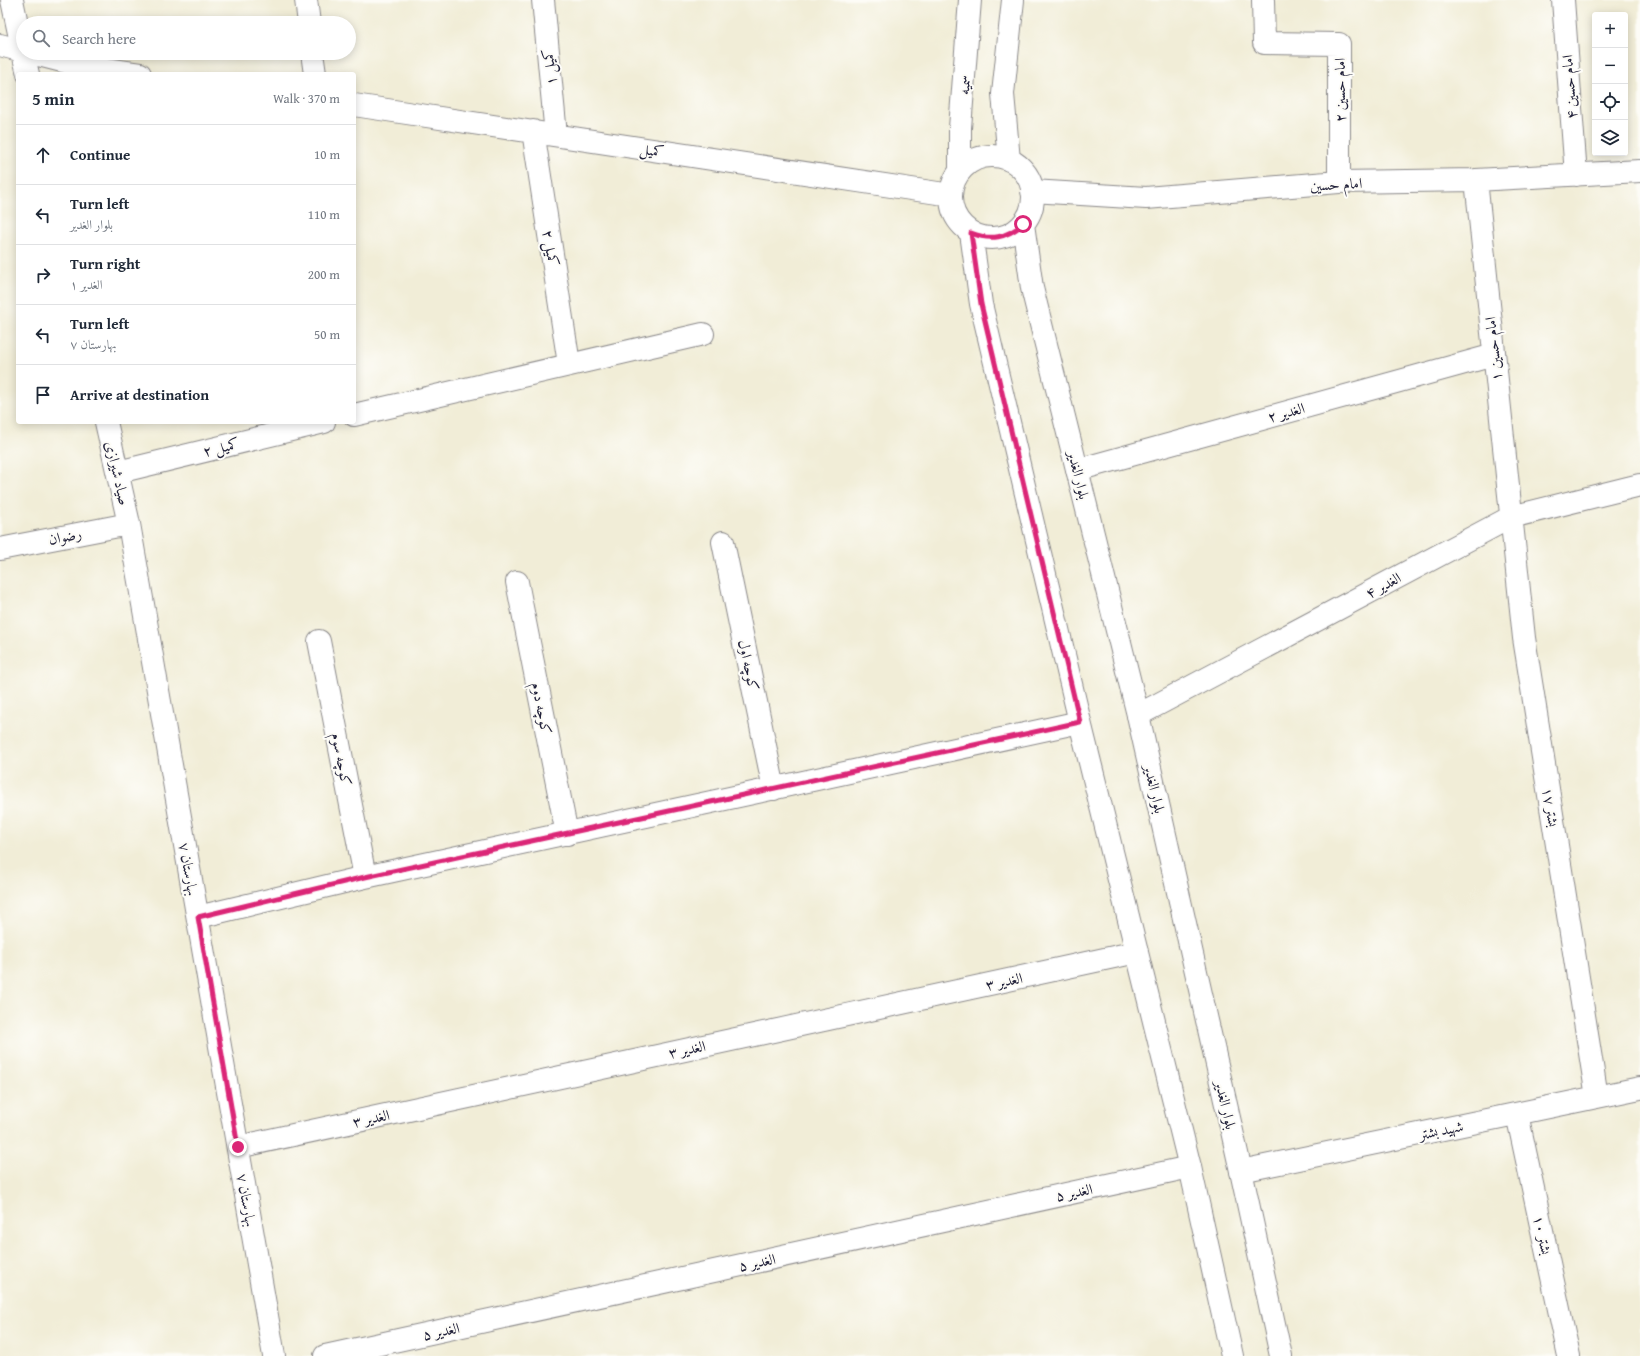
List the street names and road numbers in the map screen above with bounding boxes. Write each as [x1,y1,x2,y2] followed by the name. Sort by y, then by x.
[537,48,562,86] street label: کمیل ۱
[1556,54,1585,120] street label: امام حسین ۴
[1329,58,1353,122] street label: امام حسین ۲
[953,74,975,96] street label: سمیه
[638,138,666,163] street label: کمیل
[1309,172,1363,199] street label: امام حسین
[537,228,564,268] street label: کمیل ۲
[1479,316,1510,382] street label: امام حسین ۱
[1265,397,1307,427] street label: الغدیر ۲
[201,433,241,462] street label: کمیل ۲
[100,439,136,507] street label: صیاد شیرازی
[1062,446,1095,502] street label: بلوار الغدیر
[47,522,83,550] street label: رضوان
[1361,567,1405,603] street label: الغدیر ۴
[732,638,765,693] street label: کوچه اول
[524,680,557,736] street label: کوچه دوم
[324,731,357,788] street label: کوچه سوم
[1139,761,1171,816] street label: بلوار الغدیر
[1538,786,1565,829] street label: بشتر ۱۷
[174,841,204,897] street label: بهارستان ۷
[983,967,1025,995] street label: الغدیر ۳
[666,1035,708,1063] street label: الغدیر ۳
[1210,1077,1242,1132] street label: بلوار الغدیر
[350,1104,392,1132] street label: الغدیر ۳
[1415,1115,1465,1145] street label: شهید بشتر
[232,1172,262,1228] street label: بهارستان ۷
[1053,1178,1095,1206] street label: الغدیر ۵
[1529,1213,1558,1257] street label: بشتر ۱۰
[736,1248,778,1276] street label: الغدیر ۵
[420,1317,462,1345] street label: الغدیر ۵

